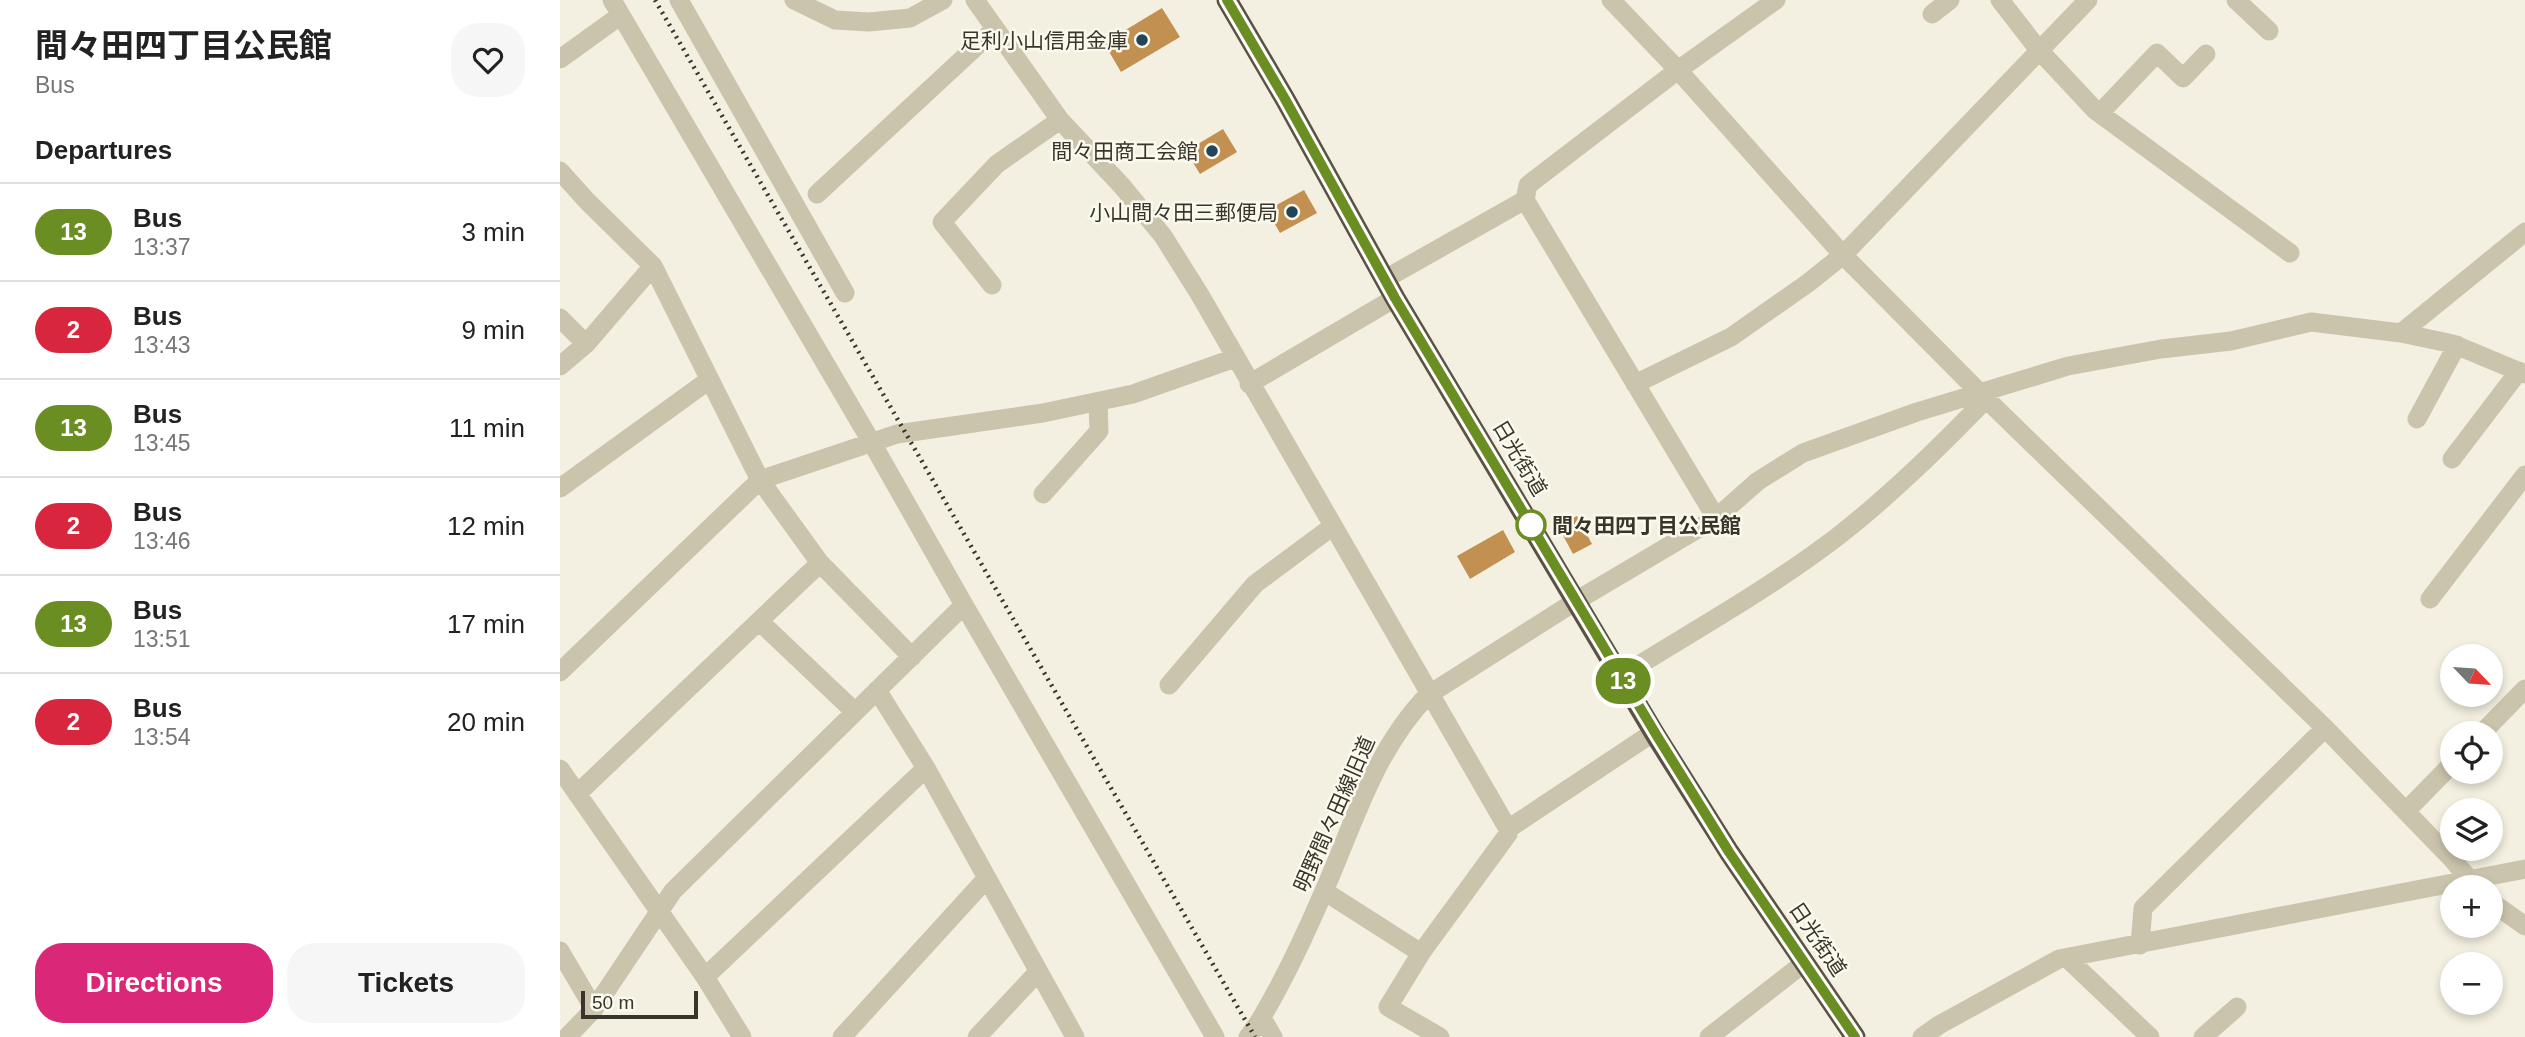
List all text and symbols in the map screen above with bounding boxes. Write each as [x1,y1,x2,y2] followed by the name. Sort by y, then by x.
[451,23,525,97] button: heart
[35,27,332,64] text: 間々田四丁目公民館
[960,29,1128,52] place label: 足利小山信用金庫
[1134,32,1150,48] marker: 足利小山信用金庫
[35,72,75,98] text: Bus
[35,135,172,165] text: Departures
[1051,140,1198,163] place label: 間々田商工会館
[1204,143,1220,159] marker: 間々田商工会館
[1089,201,1278,224] place label: 小山間々田三郵便局
[133,203,182,233] text: Bus
[1284,204,1300,220] marker: 小山間々田三郵便局
[461,217,525,247] text: 3 min
[60,218,87,245] text: 13
[133,234,191,260] text: 13:37
[133,301,182,331] text: Bus
[461,315,525,345] text: 9 min
[67,316,80,343] text: 2
[133,332,191,358] text: 13:43
[133,399,182,429] text: Bus
[449,413,525,443] text: 11 min
[60,414,87,441] text: 13
[1489,416,1551,500] street label: 日光街道
[133,430,191,456] text: 13:45
[133,497,182,527] text: Bus
[1516,510,1546,540] marker: 間々田四丁目公民館
[447,511,525,541] text: 12 min
[67,512,80,539] text: 2
[1552,514,1741,537] place label: 間々田四丁目公民館
[133,528,191,554] text: 13:46
[133,595,182,625] text: Bus
[447,609,525,639] text: 17 min
[60,610,87,637] text: 13
[133,626,191,652] text: 13:51
[2440,644,2502,707] north arrow
[2440,644,2503,1015] map controls
[1592,658,1654,704] line badge: 13
[1610,667,1636,694] text: 13
[133,693,182,723] text: Bus
[447,707,525,737] text: 20 min
[67,708,80,735] text: 2
[2440,721,2503,784] button: locate
[133,724,191,750] text: 13:54
[1289,733,1379,895] street label: 明野間々田線旧道
[2440,798,2503,861] button: layers
[2440,875,2503,938] button: +
[1785,898,1851,980] street label: 日光街道
[35,943,273,1023] button: Directions
[287,943,525,1023] button: Tickets
[2440,952,2503,1015] button: −
[581,988,698,1020] scale bar
[592,992,634,1013] text: 50 m

